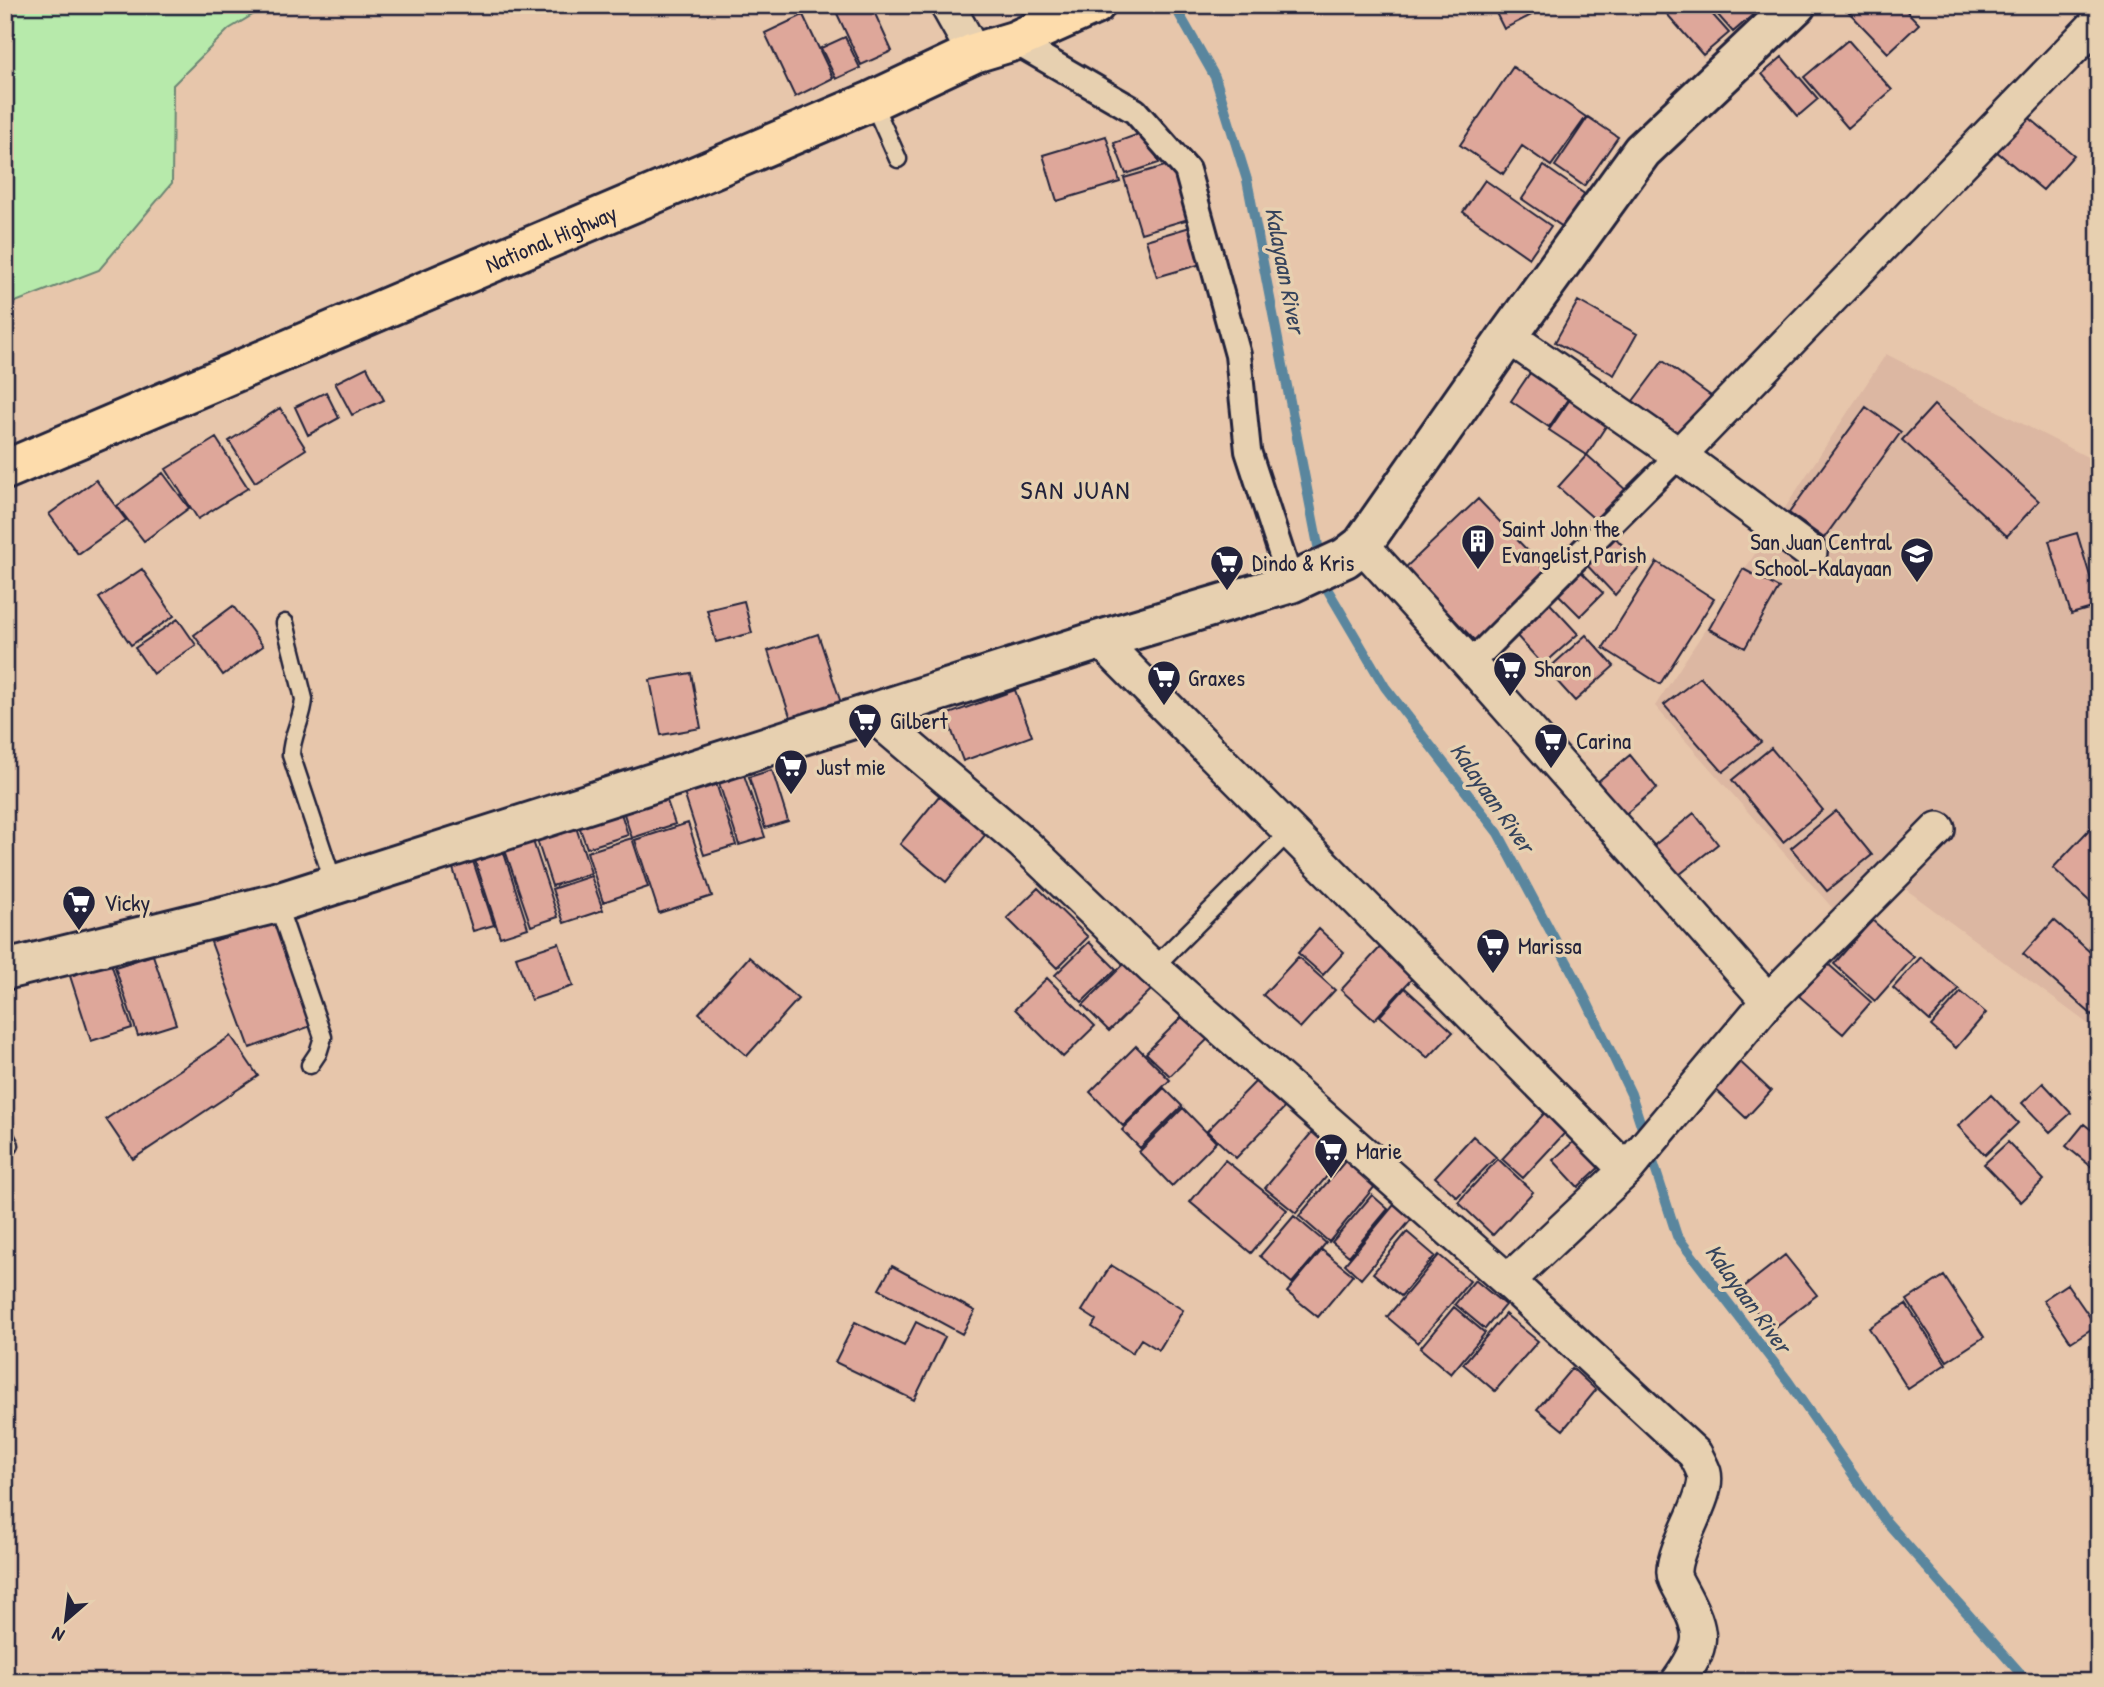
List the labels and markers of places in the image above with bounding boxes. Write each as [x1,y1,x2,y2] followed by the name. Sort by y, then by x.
[1502,513,1646,570] place label: Saint John the Evangelist Parish
[1459,522,1497,571] building icon: Saint John the Evangelist Parish
[1750,526,1893,583] place label: San Juan Central School-Kalayaan
[1898,535,1936,584] school or university icon: San Juan Central School-Kalayaan
[1208,543,1246,592] supermarket icon: Dindo & Kris
[1252,547,1355,578] place label: Dindo & Kris
[1491,649,1529,698] supermarket icon: Sharon
[1534,653,1592,684] place label: Sharon
[1145,658,1183,707] supermarket icon: Graxes
[1188,662,1245,693] place label: Graxes
[846,701,884,750] supermarket icon: Gilbert
[890,705,949,736] place label: Gilbert
[1532,721,1570,770] supermarket icon: Carina
[1576,725,1631,756] place label: Carina
[772,747,810,796] supermarket icon: Just mie
[816,751,886,782] place label: Just mie
[60,883,98,932] supermarket icon: Vicky
[104,887,151,918] place label: Vicky
[1474,926,1512,975] supermarket icon: Marissa
[1518,930,1581,961] place label: Marissa
[1312,1131,1350,1180] supermarket icon: Marie
[1356,1135,1402,1166] place label: Marie

